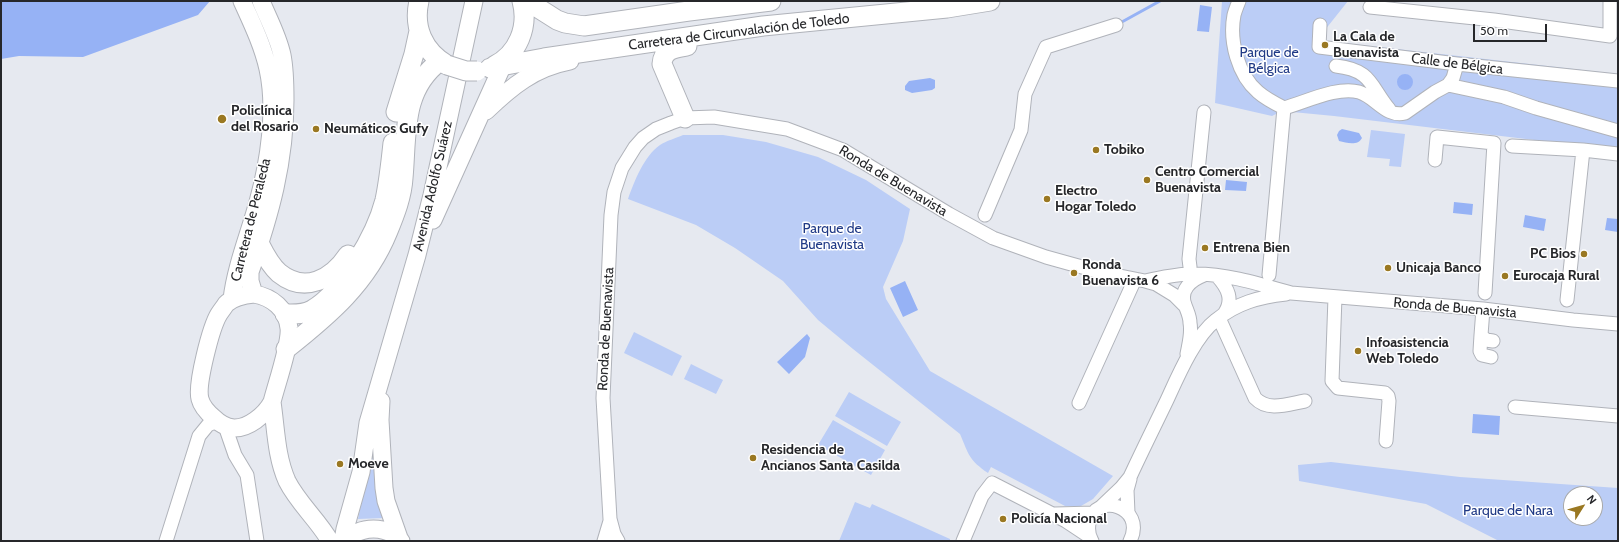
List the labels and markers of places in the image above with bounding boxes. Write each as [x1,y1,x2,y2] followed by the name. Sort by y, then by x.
[1333,29,1399,62] place label: La Cala de Buenavista
[1320,40,1330,50] marker: La Cala de Buenavista
[231,103,298,136] place label: Policlínica del Rosario
[216,113,228,125] marker: Policlínica del Rosario
[324,121,428,137] place label: Neumáticos Gufy
[311,124,321,134] marker: Neumáticos Gufy
[1104,142,1145,158] place label: Tobiko
[1091,145,1101,155] marker: Tobiko
[1155,164,1259,196] place label: Centro Comercial Buenavista
[1142,175,1152,185] marker: Centro Comercial Buenavista
[1055,183,1136,216] place label: Electro Hogar Toledo
[1042,194,1052,204] marker: Electro Hogar Toledo
[1213,240,1290,256] place label: Entrena Bien
[1200,243,1210,253] marker: Entrena Bien
[1530,246,1576,262] place label: PC Bios
[1579,249,1589,259] marker: PC Bios
[1082,257,1159,290] place label: Ronda Buenavista 6
[1396,260,1481,276] place label: Unicaja Banco
[1383,263,1393,273] marker: Unicaja Banco
[1069,268,1079,278] marker: Ronda Buenavista 6
[1513,268,1599,284] place label: Eurocaja Rural
[1500,271,1510,281] marker: Eurocaja Rural
[1366,335,1449,368] place label: Infoasistencia Web Toledo
[1353,346,1363,356] marker: Infoasistencia Web Toledo
[761,442,900,474] place label: Residencia de Ancianos Santa Casilda
[748,453,758,463] marker: Residencia de Ancianos Santa Casilda
[348,456,389,472] place label: Moeve
[335,459,345,469] marker: Moeve
[1011,511,1107,527] place label: Policía Nacional
[998,514,1008,524] marker: Policía Nacional

